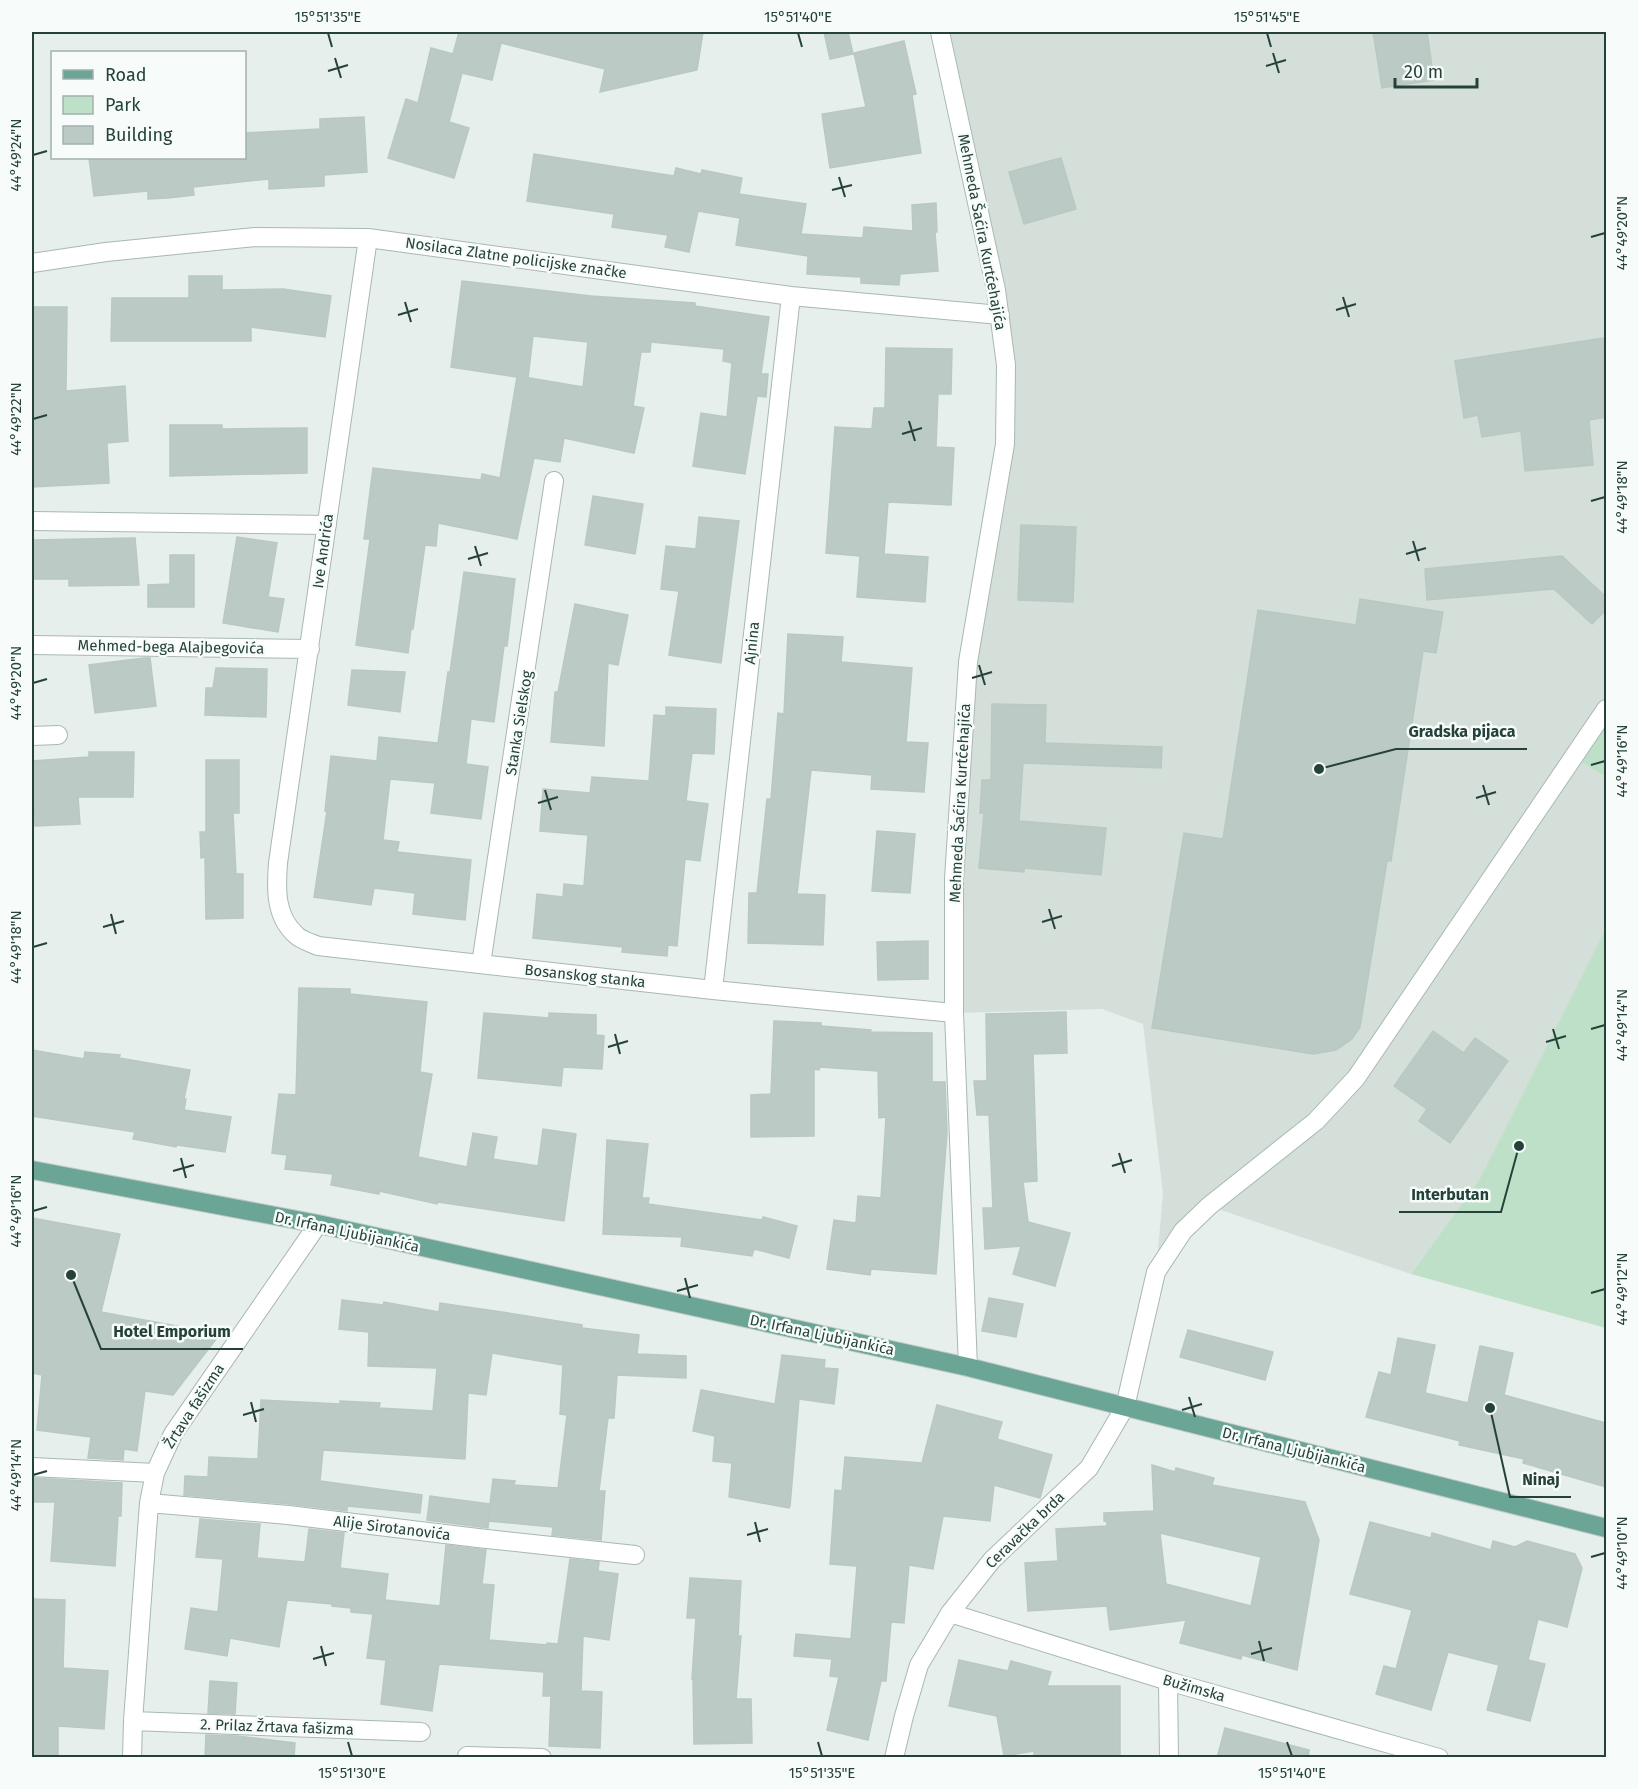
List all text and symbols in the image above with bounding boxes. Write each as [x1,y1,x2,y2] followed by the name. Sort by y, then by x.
[295,8,361,26] text: 15°51'35"E
[764,8,832,26] text: 15°51'40"E
[1234,8,1300,26] text: 15°51'45"E
[51,51,246,159] legend
[1395,51,1478,89] scale bar
[1404,61,1443,83] text: 20 m
[105,64,147,86] text: Road
[105,94,141,116] text: Park
[7,118,25,192] text: 44°49'24"N
[105,124,173,146] text: Building
[954,132,1010,332] street label: Mehmeda Šaćira Kurtćehajića
[1613,196,1631,270] text: 44°49'20"N
[404,234,628,282] street label: Nosilaca Zlatne policijske značke
[7,382,25,456] text: 44°49'22"N
[1613,460,1631,534] text: 44°49'18"N
[309,512,337,590] street label: Ive Andrića
[741,621,763,665] street label: Ajnina
[78,636,264,658] street label: Mehmed-bega Alajbegovića
[7,646,25,720] text: 44°49'20"N
[502,669,536,777] street label: Stanka Sielskog
[946,703,974,903] street label: Mehmeda Šaćira Kurtćehajića
[1396,715,1527,749] callout: Gradska pijaca
[1408,722,1516,741] text: Gradska pijaca
[1613,724,1631,798] text: 44°49'16"N
[7,910,25,984] text: 44°49'18"N
[524,961,646,991] street label: Bosanskog stanka
[1613,989,1631,1061] text: 44°49'14"N
[7,1174,25,1248] text: 44°49'16"N
[1399,1178,1501,1212] callout: Interbutan
[1411,1185,1489,1204] text: Interbutan
[273,1208,421,1256] street label: Dr. Irfana Ljubijankića
[1613,1253,1631,1325] text: 44°49'12"N
[748,1311,896,1359] street label: Dr. Irfana Ljubijankića
[101,1315,243,1349] callout: Hotel Emporium
[113,1322,231,1341] text: Hotel Emporium
[160,1360,228,1452] street label: Žrtava fašizma
[1220,1423,1368,1477] street label: Dr. Irfana Ljubijankića
[7,1439,25,1511] text: 44°49'14"N
[1510,1463,1571,1497] callout: Ninaj
[1522,1470,1560,1489] text: Ninaj
[982,1488,1068,1572] street label: Ceravačka brda
[332,1512,452,1544] street label: Alije Sirotanovića
[1613,1516,1631,1590] text: 44°49'10"N
[1161,1671,1227,1705] street label: Bužimska
[200,1715,354,1739] street label: 2. Prilaz Žrtava fašizma
[318,1764,386,1782] text: 15°51'30"E
[789,1764,855,1782] text: 15°51'35"E
[1258,1764,1326,1782] text: 15°51'40"E

